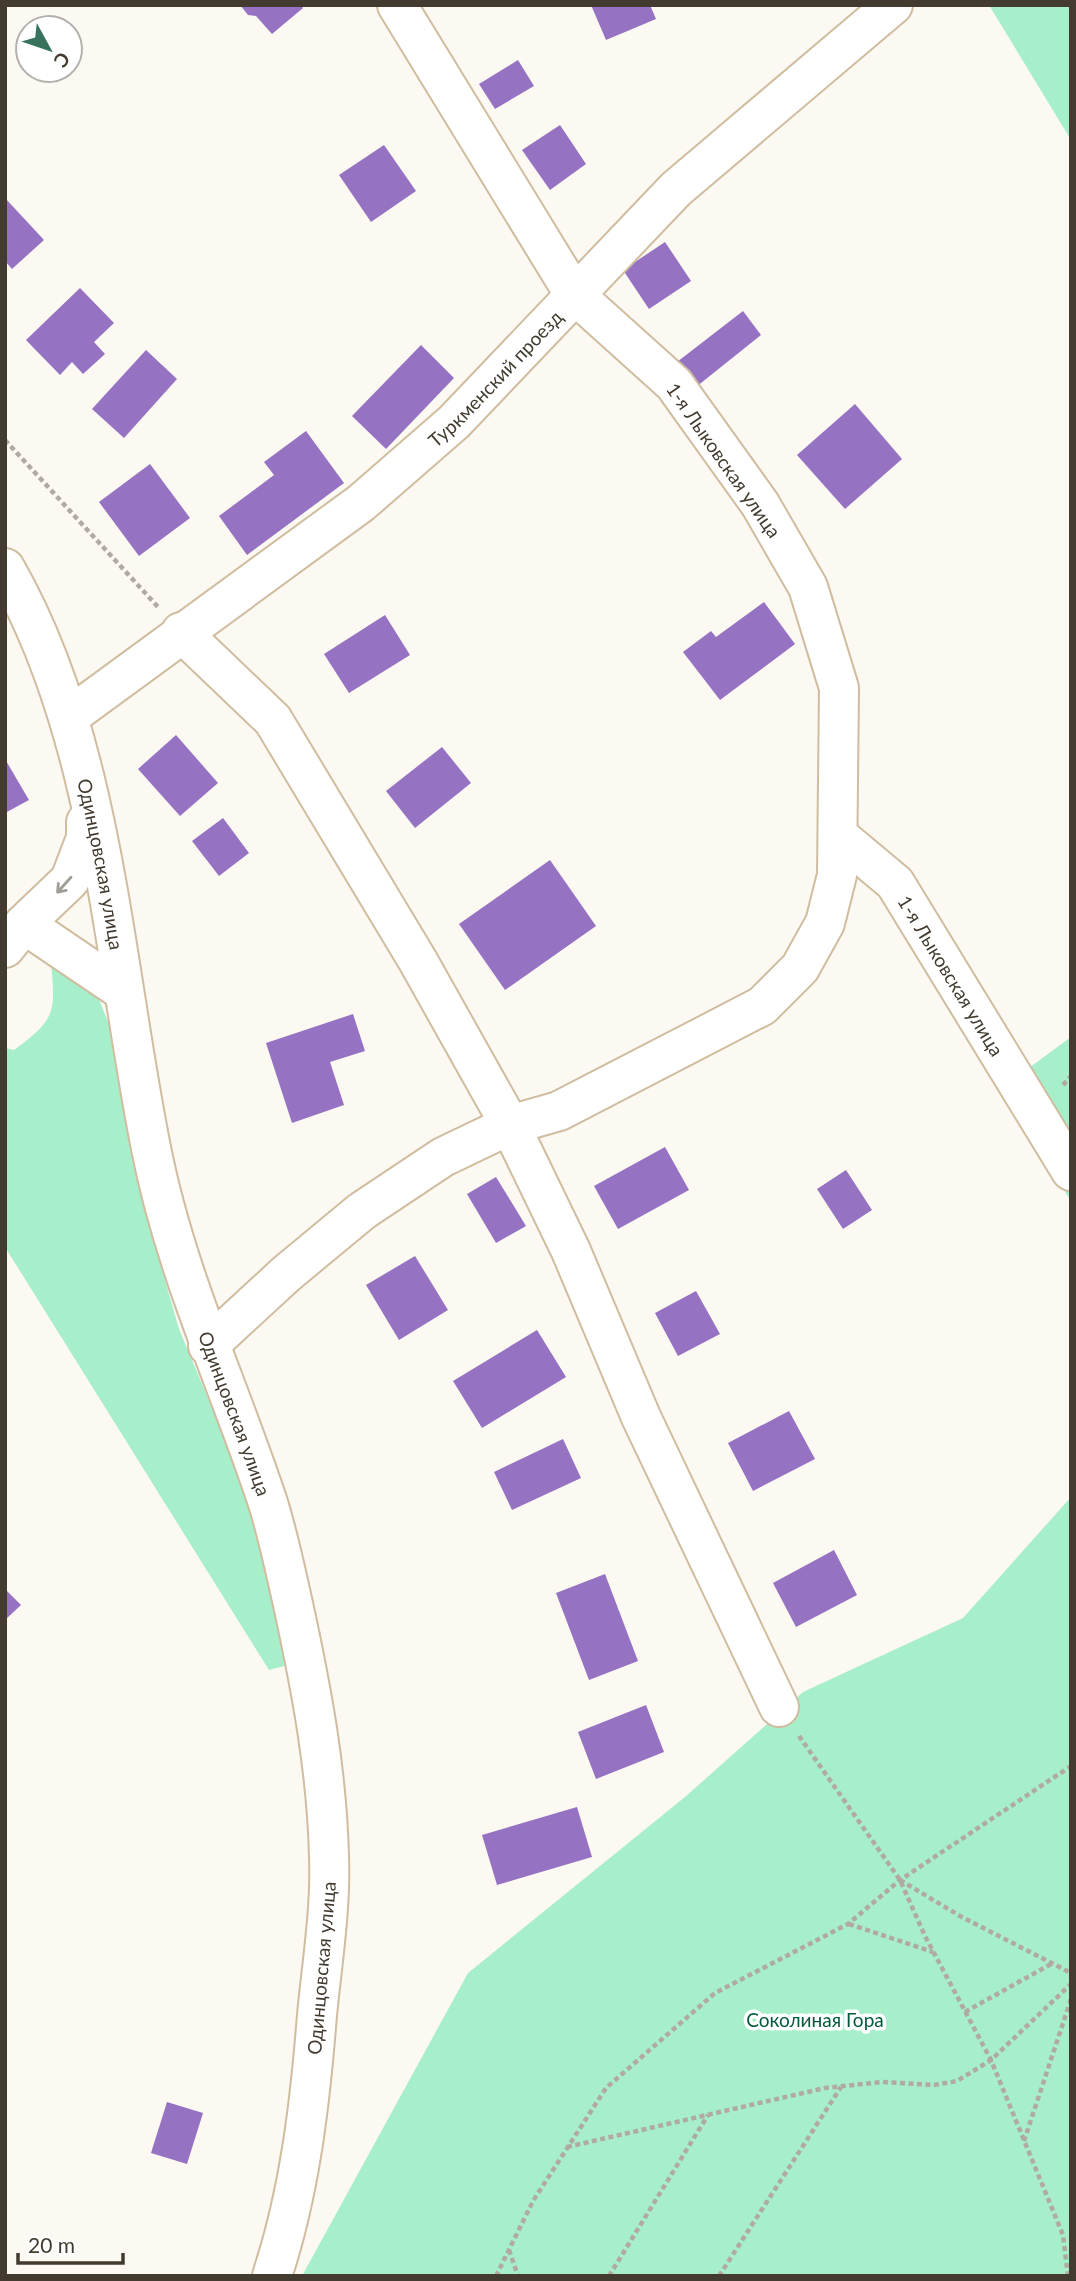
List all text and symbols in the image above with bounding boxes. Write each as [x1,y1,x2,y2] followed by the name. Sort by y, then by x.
[14,14,84,84] north arrow
[49,48,75,73] text: С
[423,305,567,451] street label: Туркменский проезд
[662,378,786,542] street label: 1-я Лыковская улица
[74,776,129,951] street label: Одинцовская улица
[56,876,72,894] one-way arrow
[894,891,1009,1060] street label: 1-я Лыковская улица
[195,1328,276,1499] street label: Одинцовская улица
[302,1880,340,2056] street label: Одинцовская улица
[746,2008,884,2031] park label: Соколиная Гора
[18,2222,122,2266] scale bar
[28,2232,75,2257] text: 20 m

